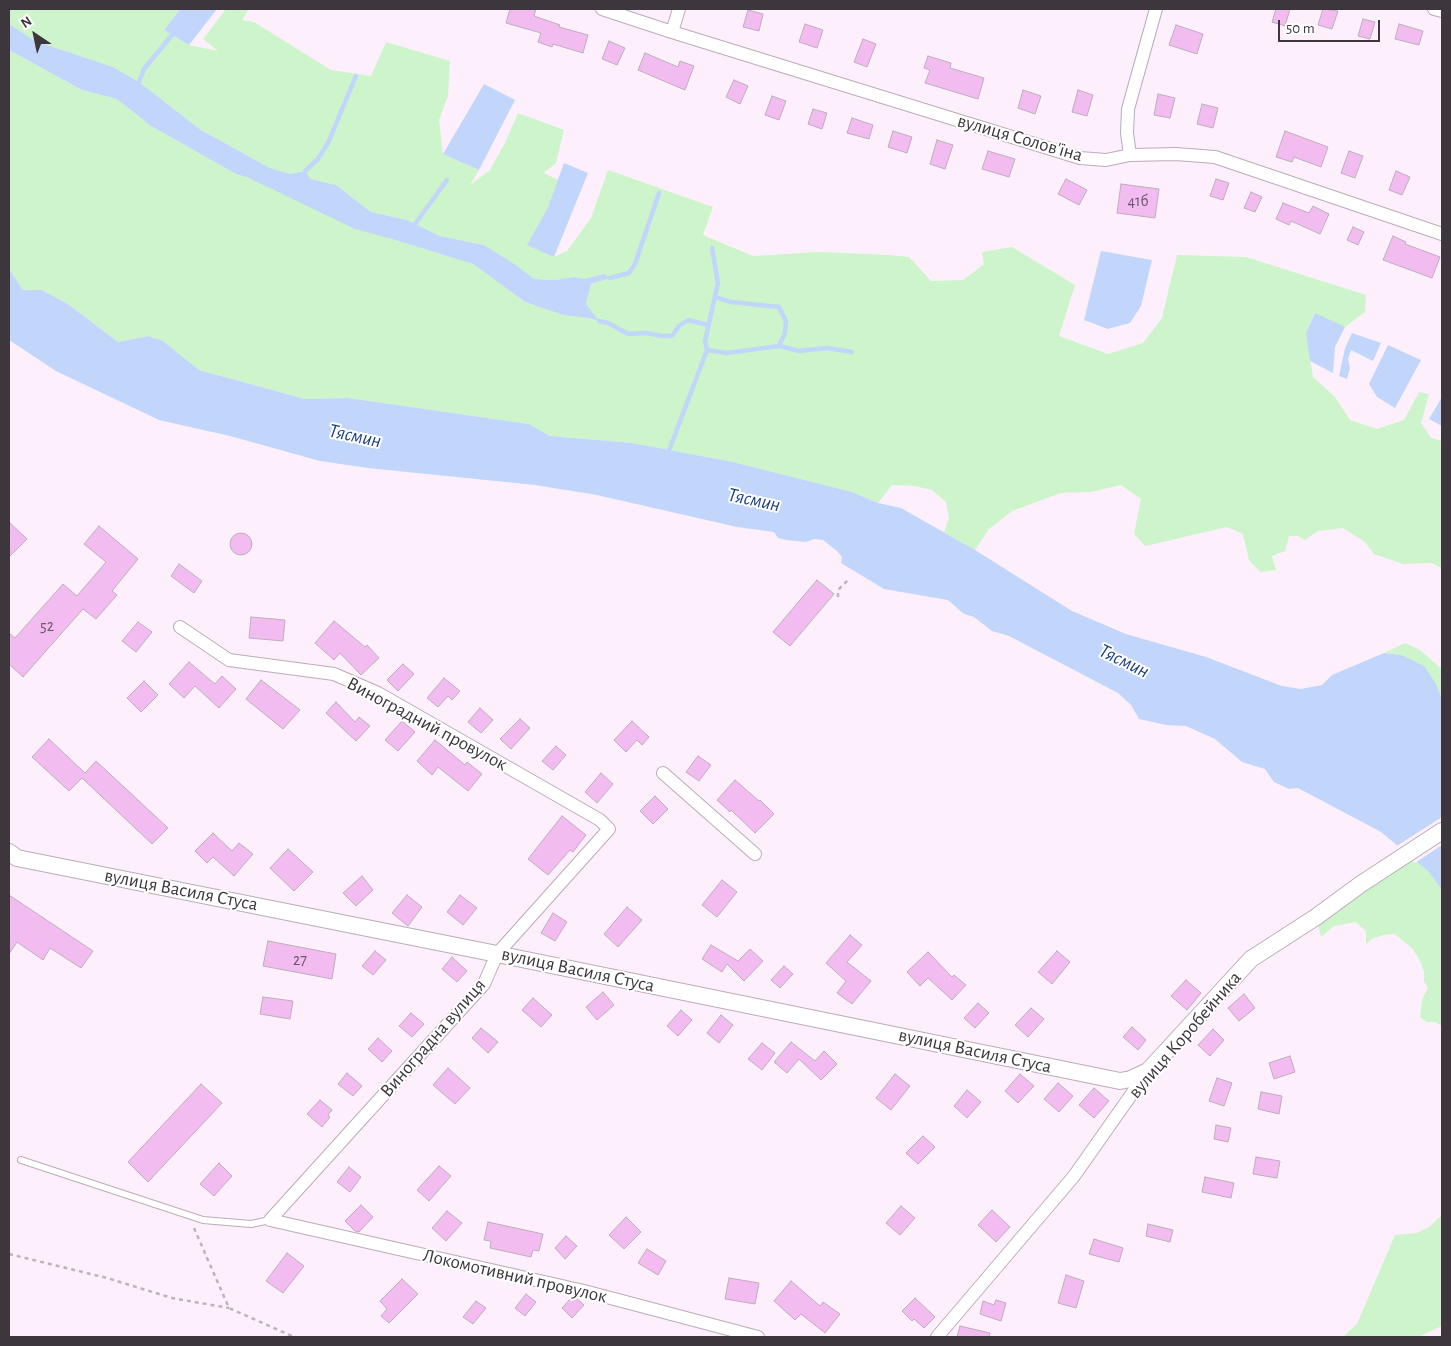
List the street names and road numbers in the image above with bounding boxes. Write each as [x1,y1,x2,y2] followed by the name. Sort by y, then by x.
[955,109,1085,167] street label: вулиця Солов'їна
[343,672,511,776] street label: Виноградний провулок
[102,864,260,916] street label: вулиця Василя Стуса
[499,943,657,997] street label: вулиця Василя Стуса
[1124,967,1246,1103] street label: вулиця Коробейника
[375,974,491,1102] street label: Виноградна вулиця
[896,1024,1054,1078] street label: вулиця Василя Стуса
[421,1244,609,1308] street label: Локомотивний провулок

